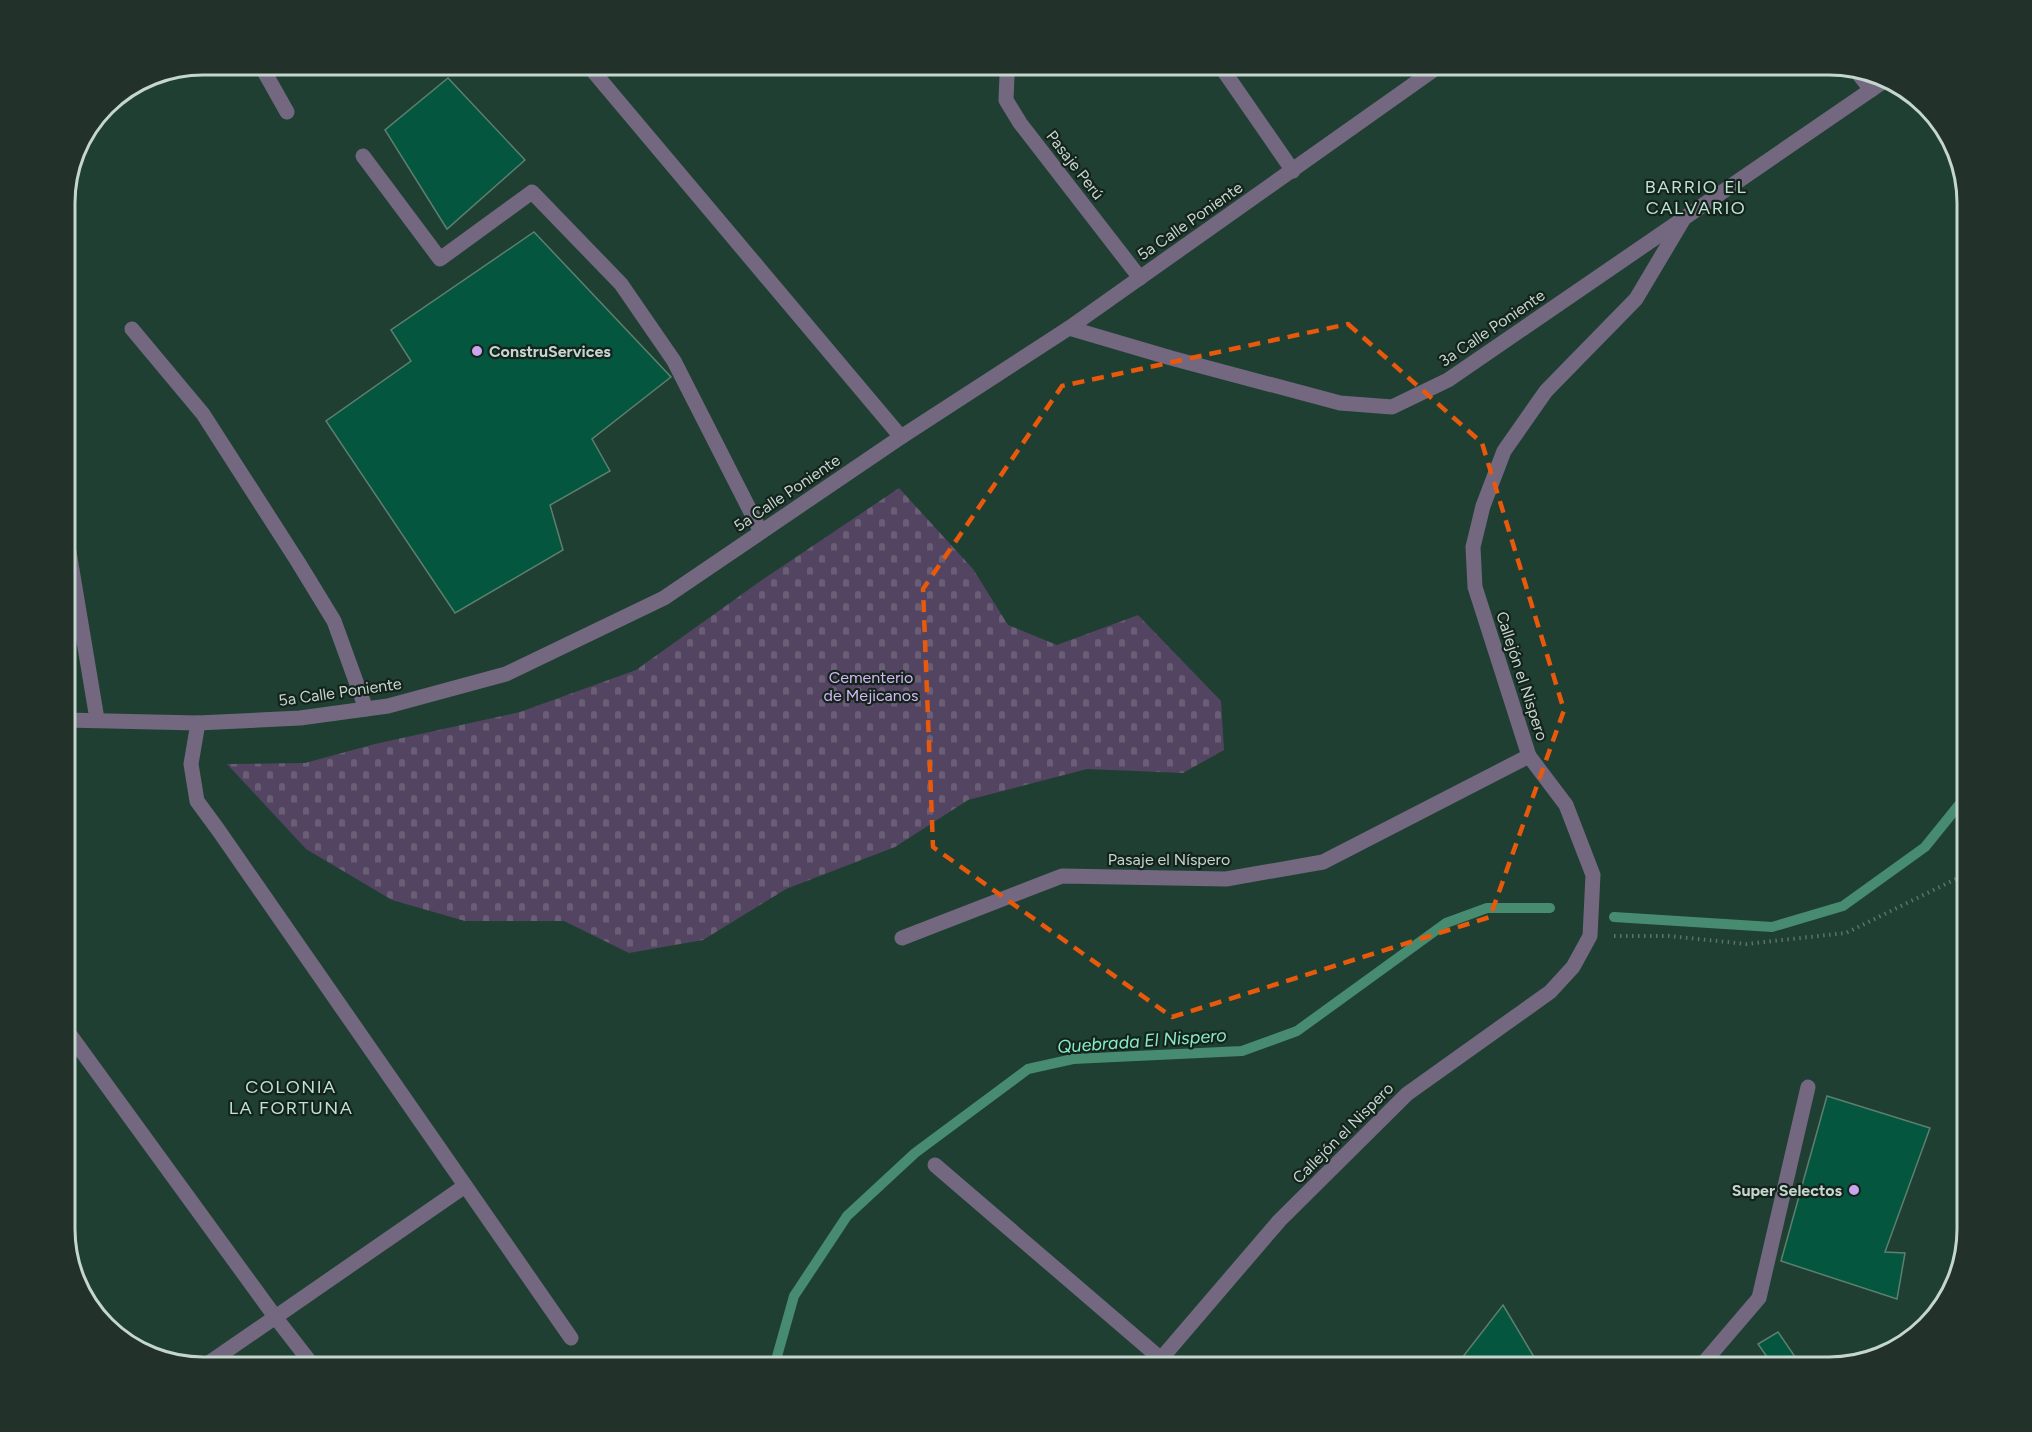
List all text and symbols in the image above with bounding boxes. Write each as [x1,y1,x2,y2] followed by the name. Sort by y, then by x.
[1042,127,1108,203] street label: Pasaje Perú
[1645,176,1747,219] district label: BARRIO EL CALVARIO
[1134,177,1247,264] street label: 5a Calle Poniente
[1435,285,1549,370] street label: 3a Calle Poniente
[489,342,611,361] place label: ConstruServices
[470,344,484,358] marker: ConstruServices
[730,450,844,536] street label: 5a Calle Poniente
[1492,609,1552,743] street label: Callejón el Nispero
[824,668,918,705] park label: Cementerio de Mejicanos
[277,674,403,710] street label: 5a Calle Poniente
[1108,850,1230,869] street label: Pasaje el Níspero
[1057,1024,1227,1058] water label: Quebrada El Nispero
[229,1076,353,1119] district label: COLONIA LA FORTUNA
[1289,1079,1397,1187] street label: Callejón el Nispero
[1732,1181,1843,1200] place label: Super Selectos
[1847,1183,1861,1197] marker: Super Selectos

